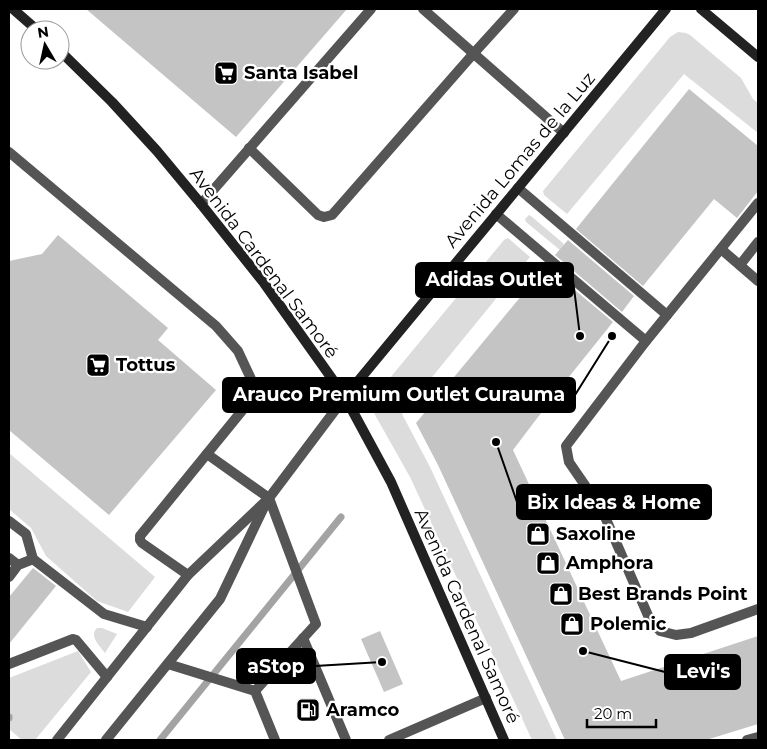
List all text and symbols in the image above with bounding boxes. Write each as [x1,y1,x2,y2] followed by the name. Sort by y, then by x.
[20,20,70,70] north arrow
[36,22,50,42] text: N
[213,60,239,86] supermarket icon: Santa Isabel
[244,62,359,84] place label: Santa Isabel
[440,68,600,252] street label: Avenida Lomas de la Luz
[185,163,343,363] street label: Avenida Cardenal Samoré
[416,263,573,297] callout: Adidas Outlet
[425,268,563,291] text: Adidas Outlet
[85,352,111,378] supermarket icon: Tottus
[116,354,176,376] place label: Tottus
[223,378,575,412] callout: Arauco Premium Outlet Curauma
[232,383,565,406] text: Arauco Premium Outlet Curauma
[517,485,711,519] callout: Bix Ideas & Home
[527,491,701,514] text: Bix Ideas & Home
[410,505,524,727] street label: Avenida Cardenal Samoré
[525,521,551,547] shop icon: Saxoline
[556,523,636,545] place label: Saxoline
[535,550,561,576] shop icon: Amphora
[565,552,654,574] place label: Amphora
[548,581,574,607] shop icon: Best Brands Point
[578,583,748,605] place label: Best Brands Point
[559,611,585,637] shop icon: Polemic
[590,613,667,635] place label: Polemic
[237,649,315,683] callout: aStop
[247,655,305,678] text: aStop
[665,655,740,689] callout: Levi's
[676,660,730,683] text: Levi's
[587,696,656,728] scale bar
[295,697,321,723] fuel station icon: Aramco
[325,699,399,721] place label: Aramco
[594,704,632,723] text: 20 m

